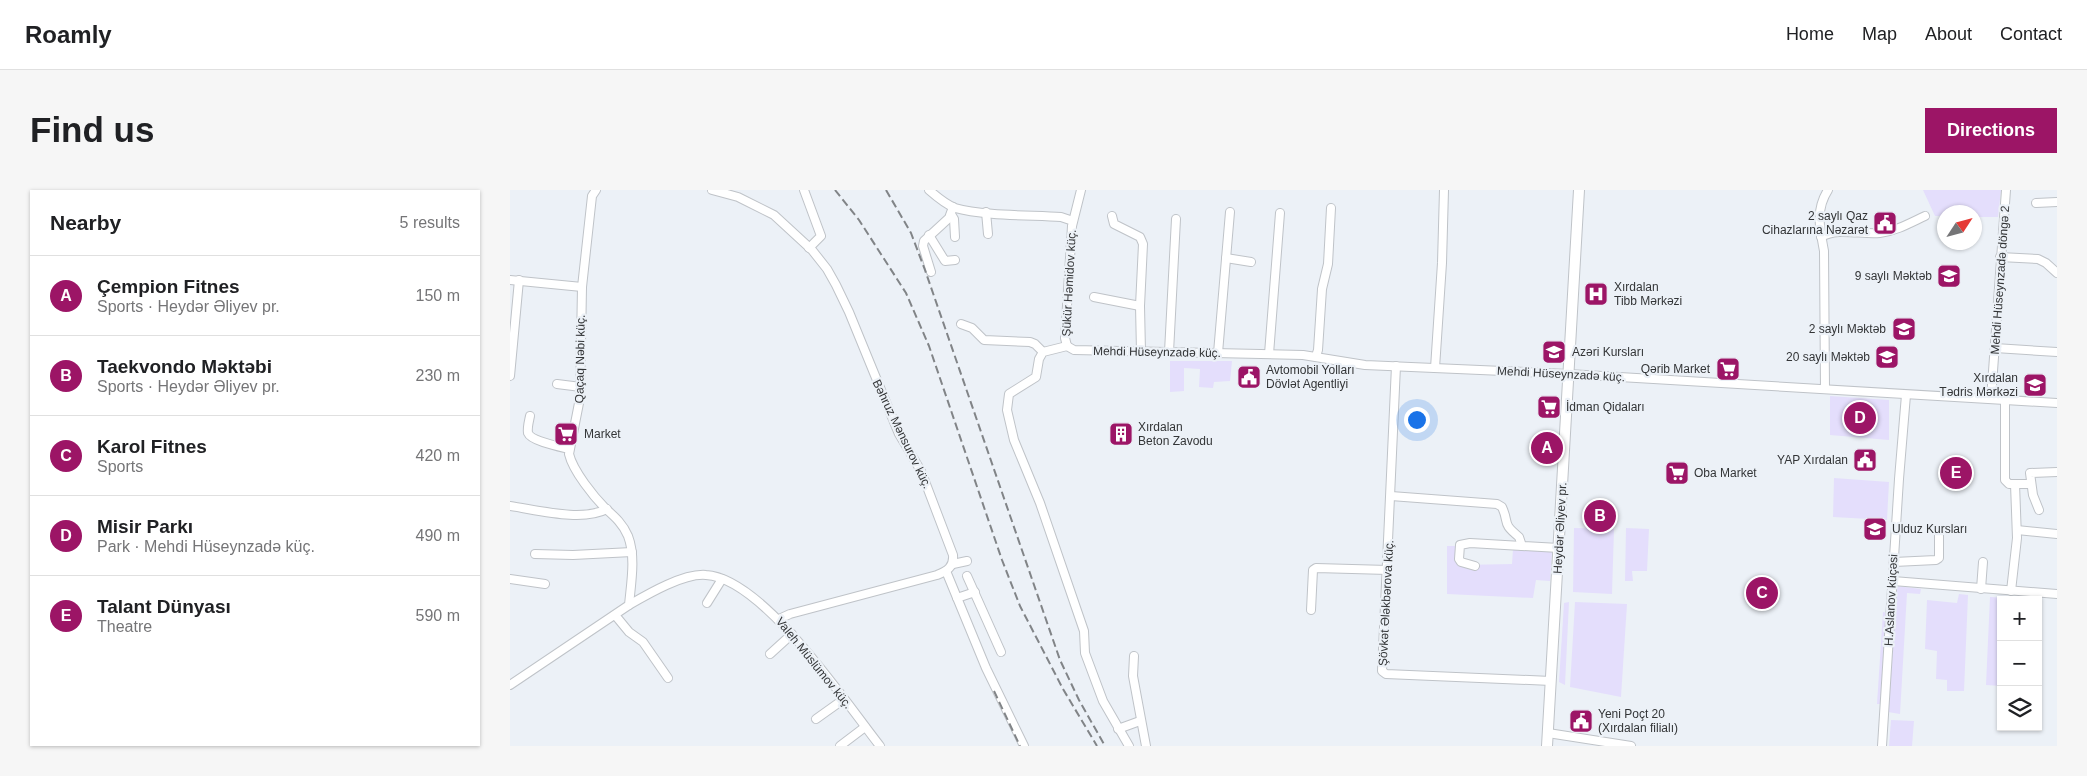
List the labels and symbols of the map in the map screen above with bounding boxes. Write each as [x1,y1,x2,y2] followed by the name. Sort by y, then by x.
[1937,205,1982,250] north arrow
[1988,205,2012,355] street label: Mehdi Hüseynzadə döngə 2
[1762,209,1869,237] place label: 2 saylı Qaz Cihazlarına Nəzarət
[1872,210,1898,236] public building icon: 2 saylı Qaz Cihazlarına Nəzarət
[1059,229,1079,337] street label: Şükür Həmidov küç.
[1936,263,1962,289] school or university icon: 9 saylı Məktəb
[1855,269,1932,283] place label: 9 saylı Məktəb
[1614,280,1682,308] place label: Xırdalan Tibb Mərkəzi
[1583,281,1609,307] hospital icon: Xırdalan Tibb Mərkəzi
[572,315,588,403] street label: Qaçaq Nəbi küç.
[1891,316,1917,342] school or university icon: 2 saylı Məktəb
[1809,322,1886,336] place label: 2 saylı Məktəb
[1541,339,1567,365] school or university icon: Azəri Kursları
[1093,344,1221,360] street label: Mehdi Hüseynzadə küç.
[1874,344,1900,370] school or university icon: 20 saylı Məktəb
[1572,345,1644,359] place label: Azəri Kursları
[1786,350,1870,364] place label: 20 saylı Məktəb
[1715,356,1741,382] supermarket icon: Qərib Market
[1641,362,1711,376] place label: Qərib Market
[1266,363,1355,391] place label: Avtomobil Yolları Dövlət Agentliyi
[1236,364,1262,390] public building icon: Avtomobil Yolları Dövlət Agentliyi
[1497,364,1625,384] street label: Mehdi Hüseynzadə küç.
[1939,371,2018,399] place label: Xırdalan Tədris Mərkəzi
[2022,372,2048,398] school or university icon: Xırdalan Tədris Mərkəzi
[870,377,934,491] street label: Bəhruz Mənsurov küç.
[1536,394,1562,420] supermarket icon: İdman Qidaları
[1844,399,1876,437] pin: D
[1566,400,1645,414] place label: İdman Qidaları
[1404,407,1430,433] your location
[1138,420,1213,448] place label: Xırdalan Beton Zavodu
[553,421,579,447] supermarket icon: Market
[1108,421,1134,447] building icon: Xırdalan Beton Zavodu
[584,427,621,441] place label: Market
[1531,429,1563,467] pin: A
[1852,447,1878,473] public building icon: YAP Xırdalan
[1777,453,1848,467] place label: YAP Xırdalan
[1940,454,1972,492] pin: E
[1664,460,1690,486] supermarket icon: Oba Market
[1694,466,1757,480] place label: Oba Market
[1551,482,1569,574] street label: Heydər Əliyev pr.
[1584,497,1616,535] pin: B
[1862,516,1888,542] school or university icon: Ulduz Kursları
[1892,522,1967,536] place label: Ulduz Kursları
[1376,540,1396,666] street label: Şövkət Ələkbərova küç.
[1882,554,1900,646] street label: H.Aslanov küçəsi
[1746,574,1778,612] pin: C
[773,615,855,711] street label: Valeh Müslümov küç.
[1598,707,1678,735] place label: Yeni Poçt 20 (Xırdalan filialı)
[1568,708,1594,734] public building icon: Yeni Poçt 20 (Xırdalan filialı)

